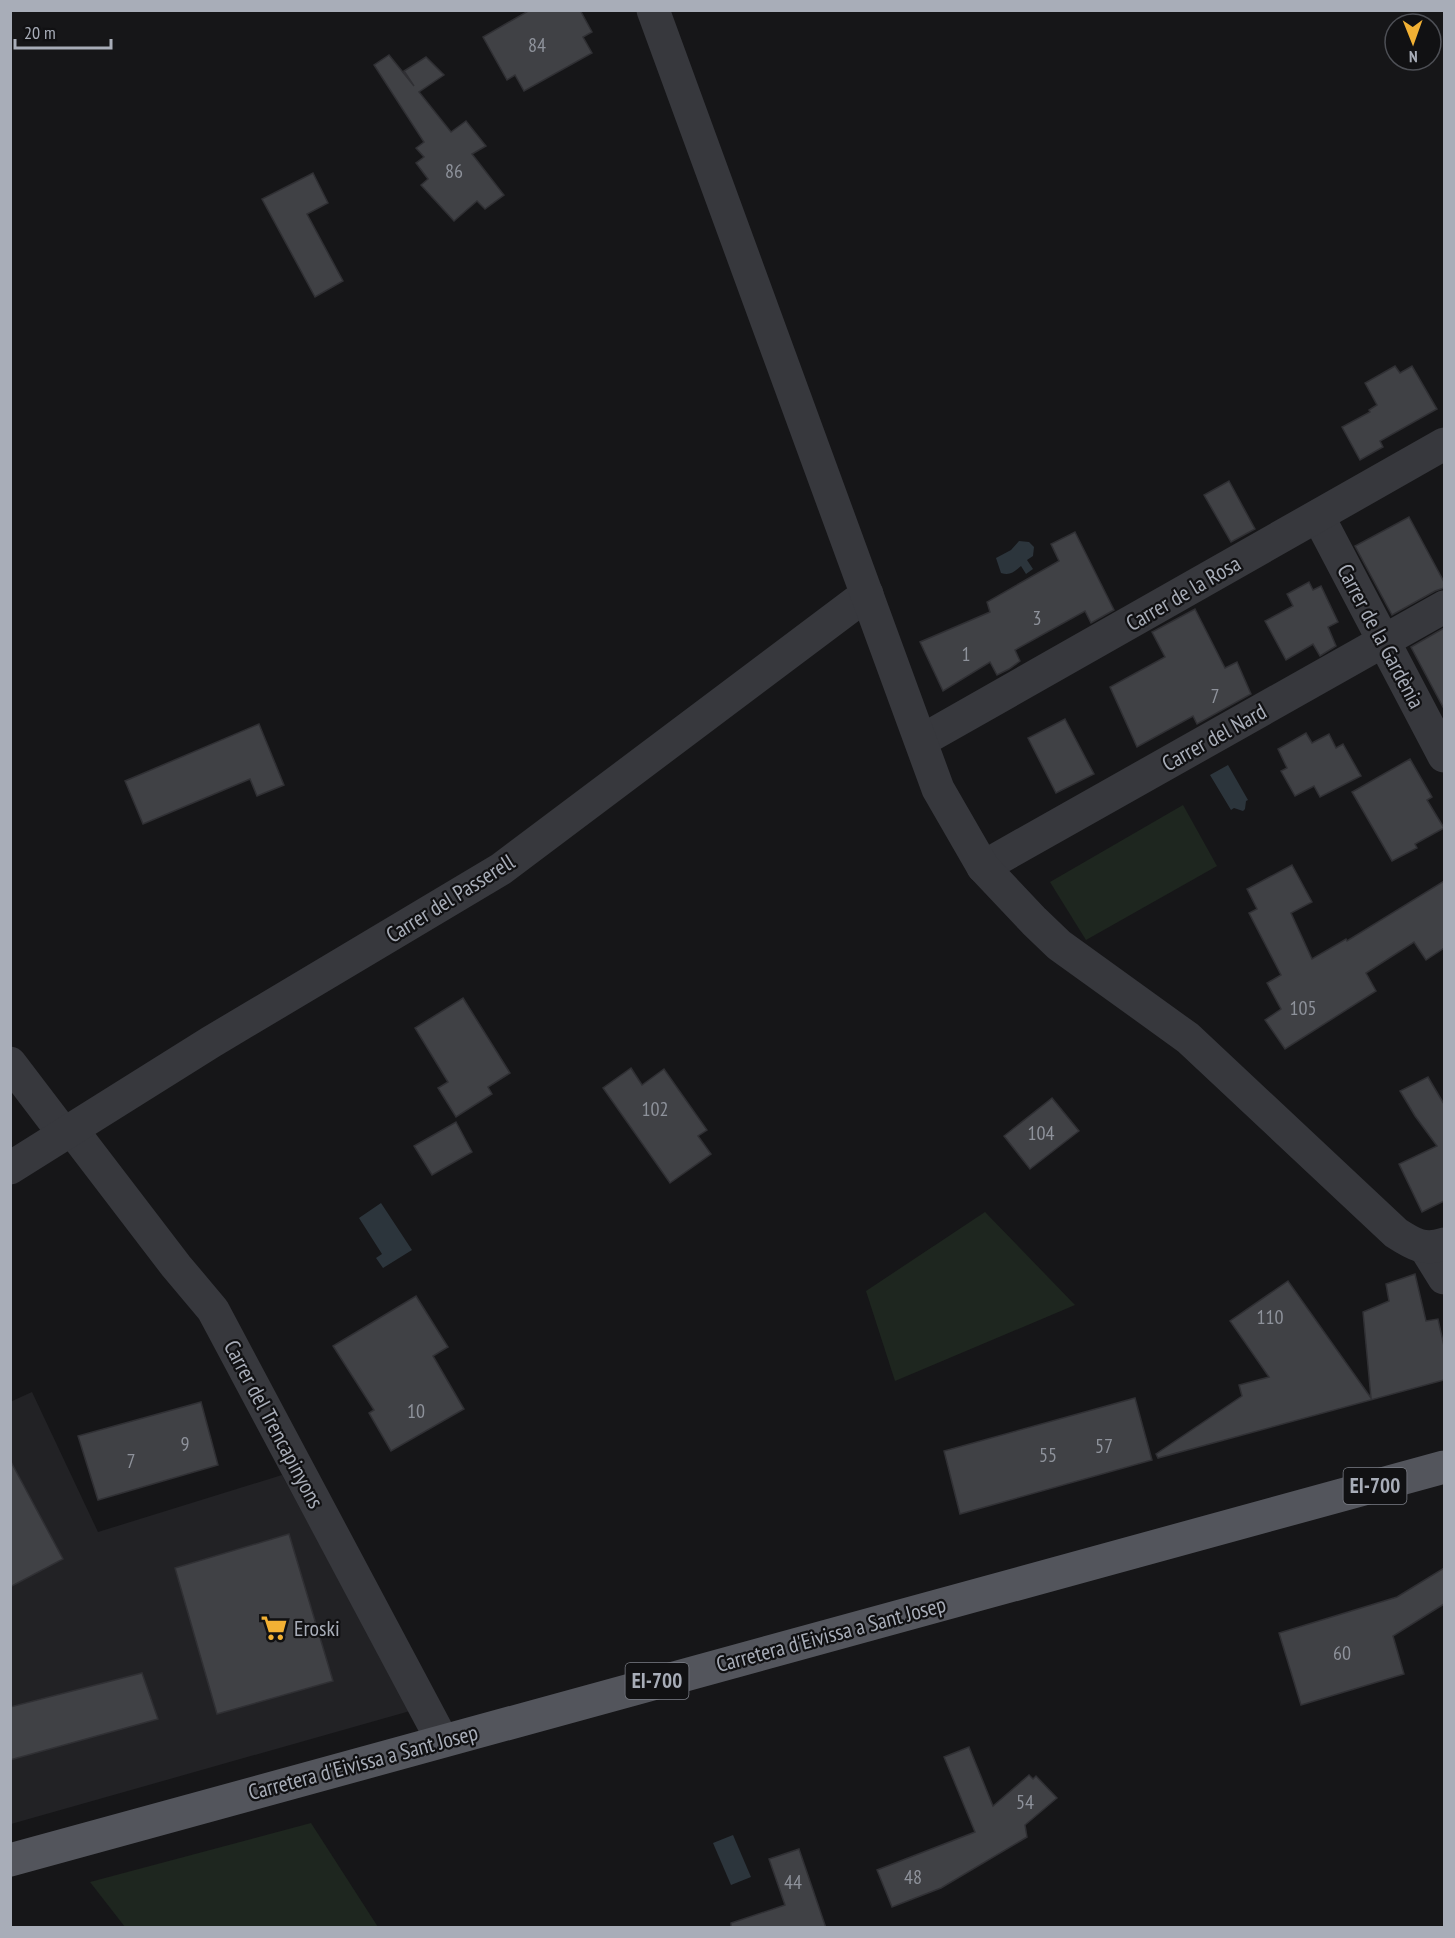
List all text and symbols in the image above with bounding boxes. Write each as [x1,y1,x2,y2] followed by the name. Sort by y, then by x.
[15,12,111,50] scale bar
[1383,12,1443,72] north arrow
[24,21,56,44] text: 20 m
[528,32,546,58] house number: 84
[1409,47,1418,67] text: N
[445,158,463,184] house number: 86
[1121,549,1245,637] street label: Carrer de la Rosa
[1331,559,1431,713] street label: Carrer de la Gardènia
[1033,605,1042,631] house number: 3
[962,641,971,667] house number: 1
[1211,683,1220,709] house number: 7
[1157,697,1271,777] street label: Carrer del Nard
[381,847,520,949] street label: Carrer del Passerell
[1290,995,1317,1021] house number: 105
[642,1096,669,1122] house number: 102
[1028,1120,1055,1146] house number: 104
[1257,1304,1284,1330] house number: 110
[218,1335,330,1513] street label: Carrer del Trencapinyons
[407,1398,425,1424] house number: 10
[181,1431,190,1457] house number: 9
[1095,1433,1113,1459] house number: 57
[1039,1442,1057,1468] house number: 55
[127,1448,136,1474] house number: 7
[1344,1468,1406,1504] road number: EI-700
[713,1590,949,1678] street label: Carretera d'Eivissa a Sant Josep
[259,1613,289,1643] supermarket icon: Eroski
[294,1614,340,1642] place label: Eroski
[1333,1640,1351,1666] house number: 60
[626,1663,688,1699] road number: EI-700
[245,1718,481,1806] street label: Carretera d'Eivissa a Sant Josep
[1016,1789,1034,1815] house number: 54
[904,1864,922,1890] house number: 48
[784,1869,802,1895] house number: 44

